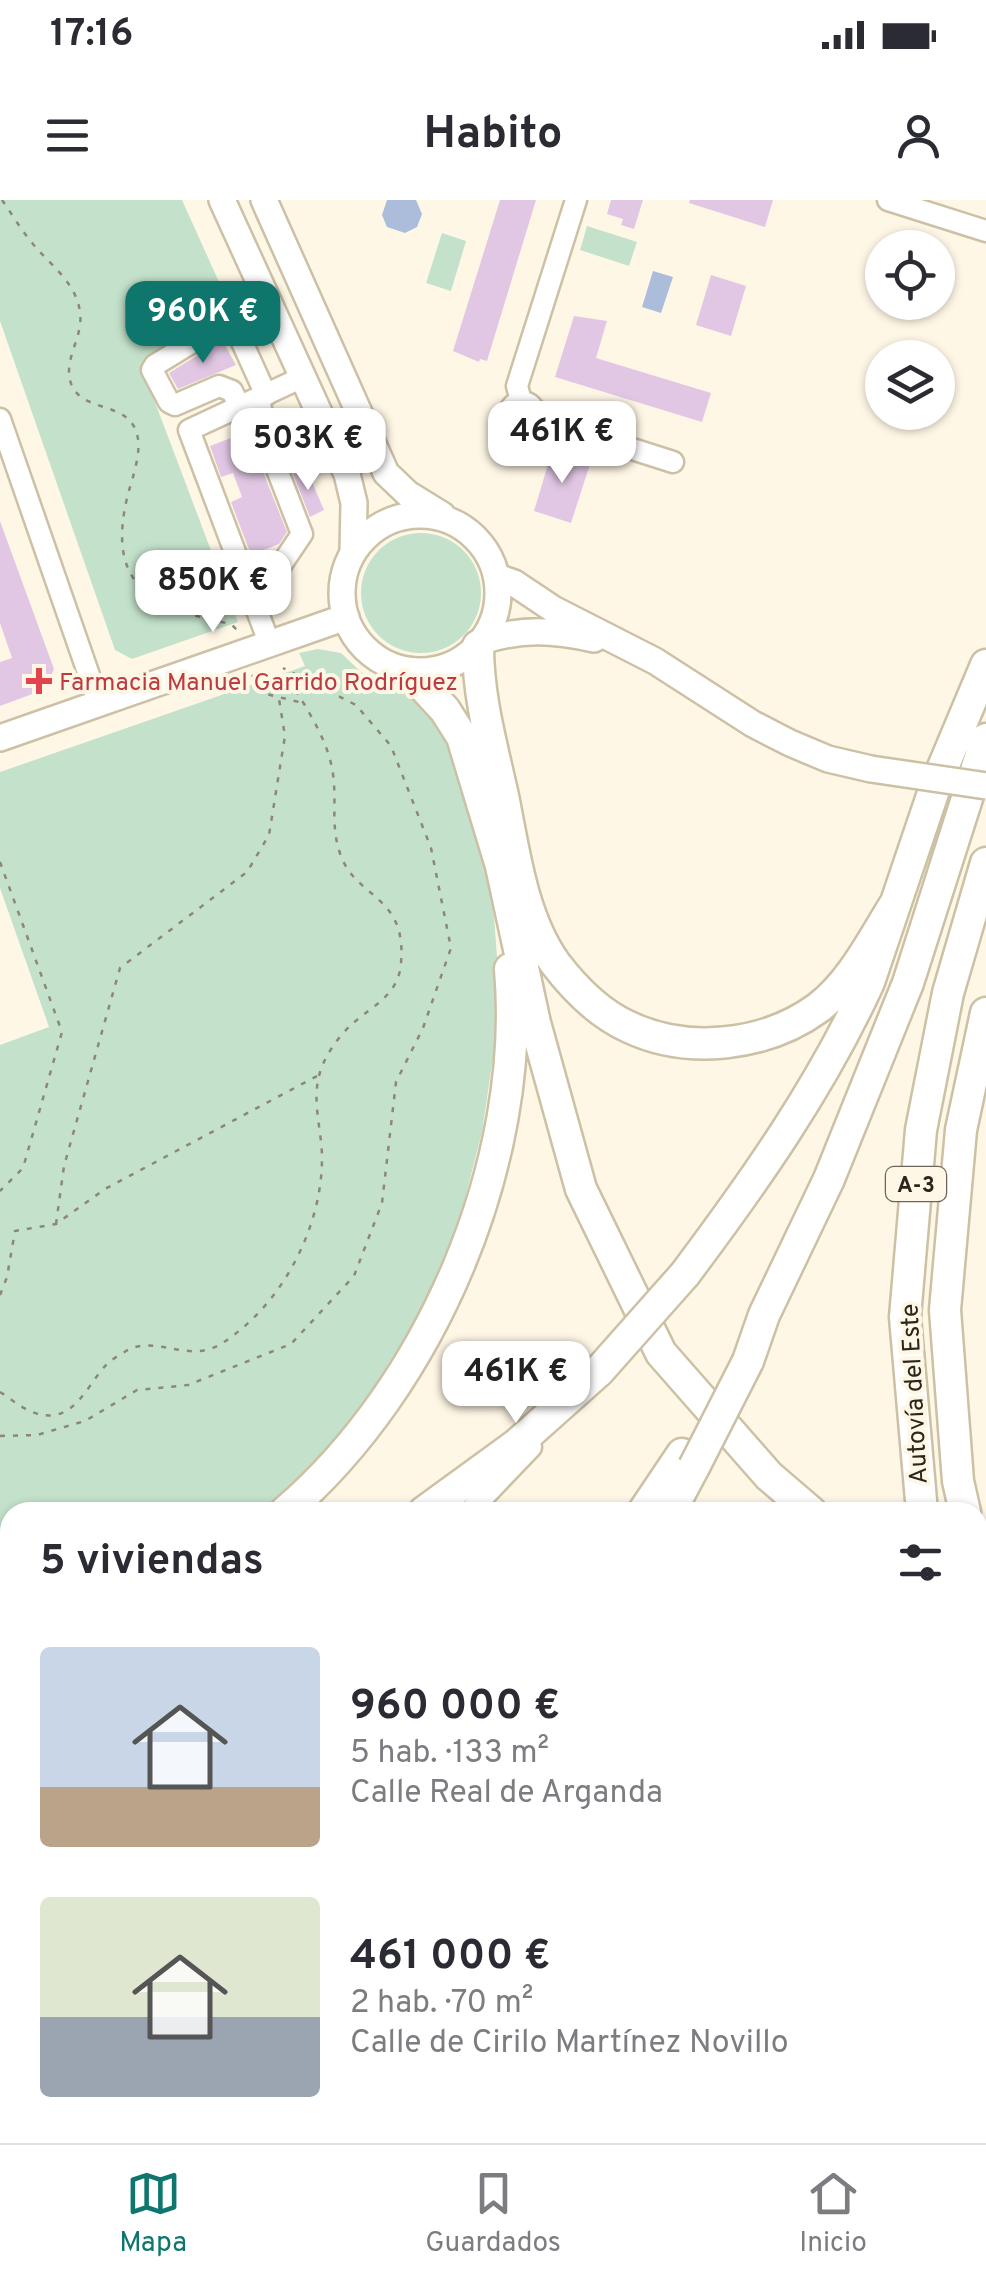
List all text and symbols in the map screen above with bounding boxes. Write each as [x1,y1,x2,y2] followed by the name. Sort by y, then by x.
[50,11,133,60] text: 17:16
[423,107,563,164] text: Habito
[40,108,95,163] icon: menu
[891,108,946,163] icon: person
[865,230,955,430] map controls
[865,230,955,320] button: locate
[122,281,284,366] pin: 960K €
[147,293,259,333] text: 960K €
[865,340,955,430] button: layers
[481,401,643,486] pin: 461K €
[227,408,389,493] pin: 503K €
[510,413,614,453] text: 461K €
[253,420,363,460] text: 503K €
[132,550,294,635] pin: 850K €
[157,562,269,602] text: 850K €
[59,668,458,700] place label: Farmacia Manuel Garrido Rodríguez
[28,670,50,692] marker: Farmacia Manuel Garrido Rodríguez
[886,1167,946,1201] road number: A-3
[895,1303,937,1485] street label: Autovía del Este
[435,1341,597,1426] pin: 461K €
[464,1353,568,1393] text: 461K €
[893,1535,948,1590] icon: filters
[40,1536,264,1589] text: 5 viviendas
[350,1681,560,1734] text: 960 000 €
[120,1687,240,1807] icon: home
[350,1734,549,1774] text: 5 hab. · 133 m²
[350,1774,663,1814] text: Calle Real de Arganda
[350,1931,550,1984] text: 461 000 €
[120,1937,240,2057] icon: home
[350,1984,533,2024] text: 2 hab. · 70 m²
[350,2024,789,2064] text: Calle de Cirilo Martínez Novillo
[119,2166,187,2262] tab: Mapa
[425,2166,561,2262] tab: Guardados
[799,2166,867,2262] tab: Inicio

